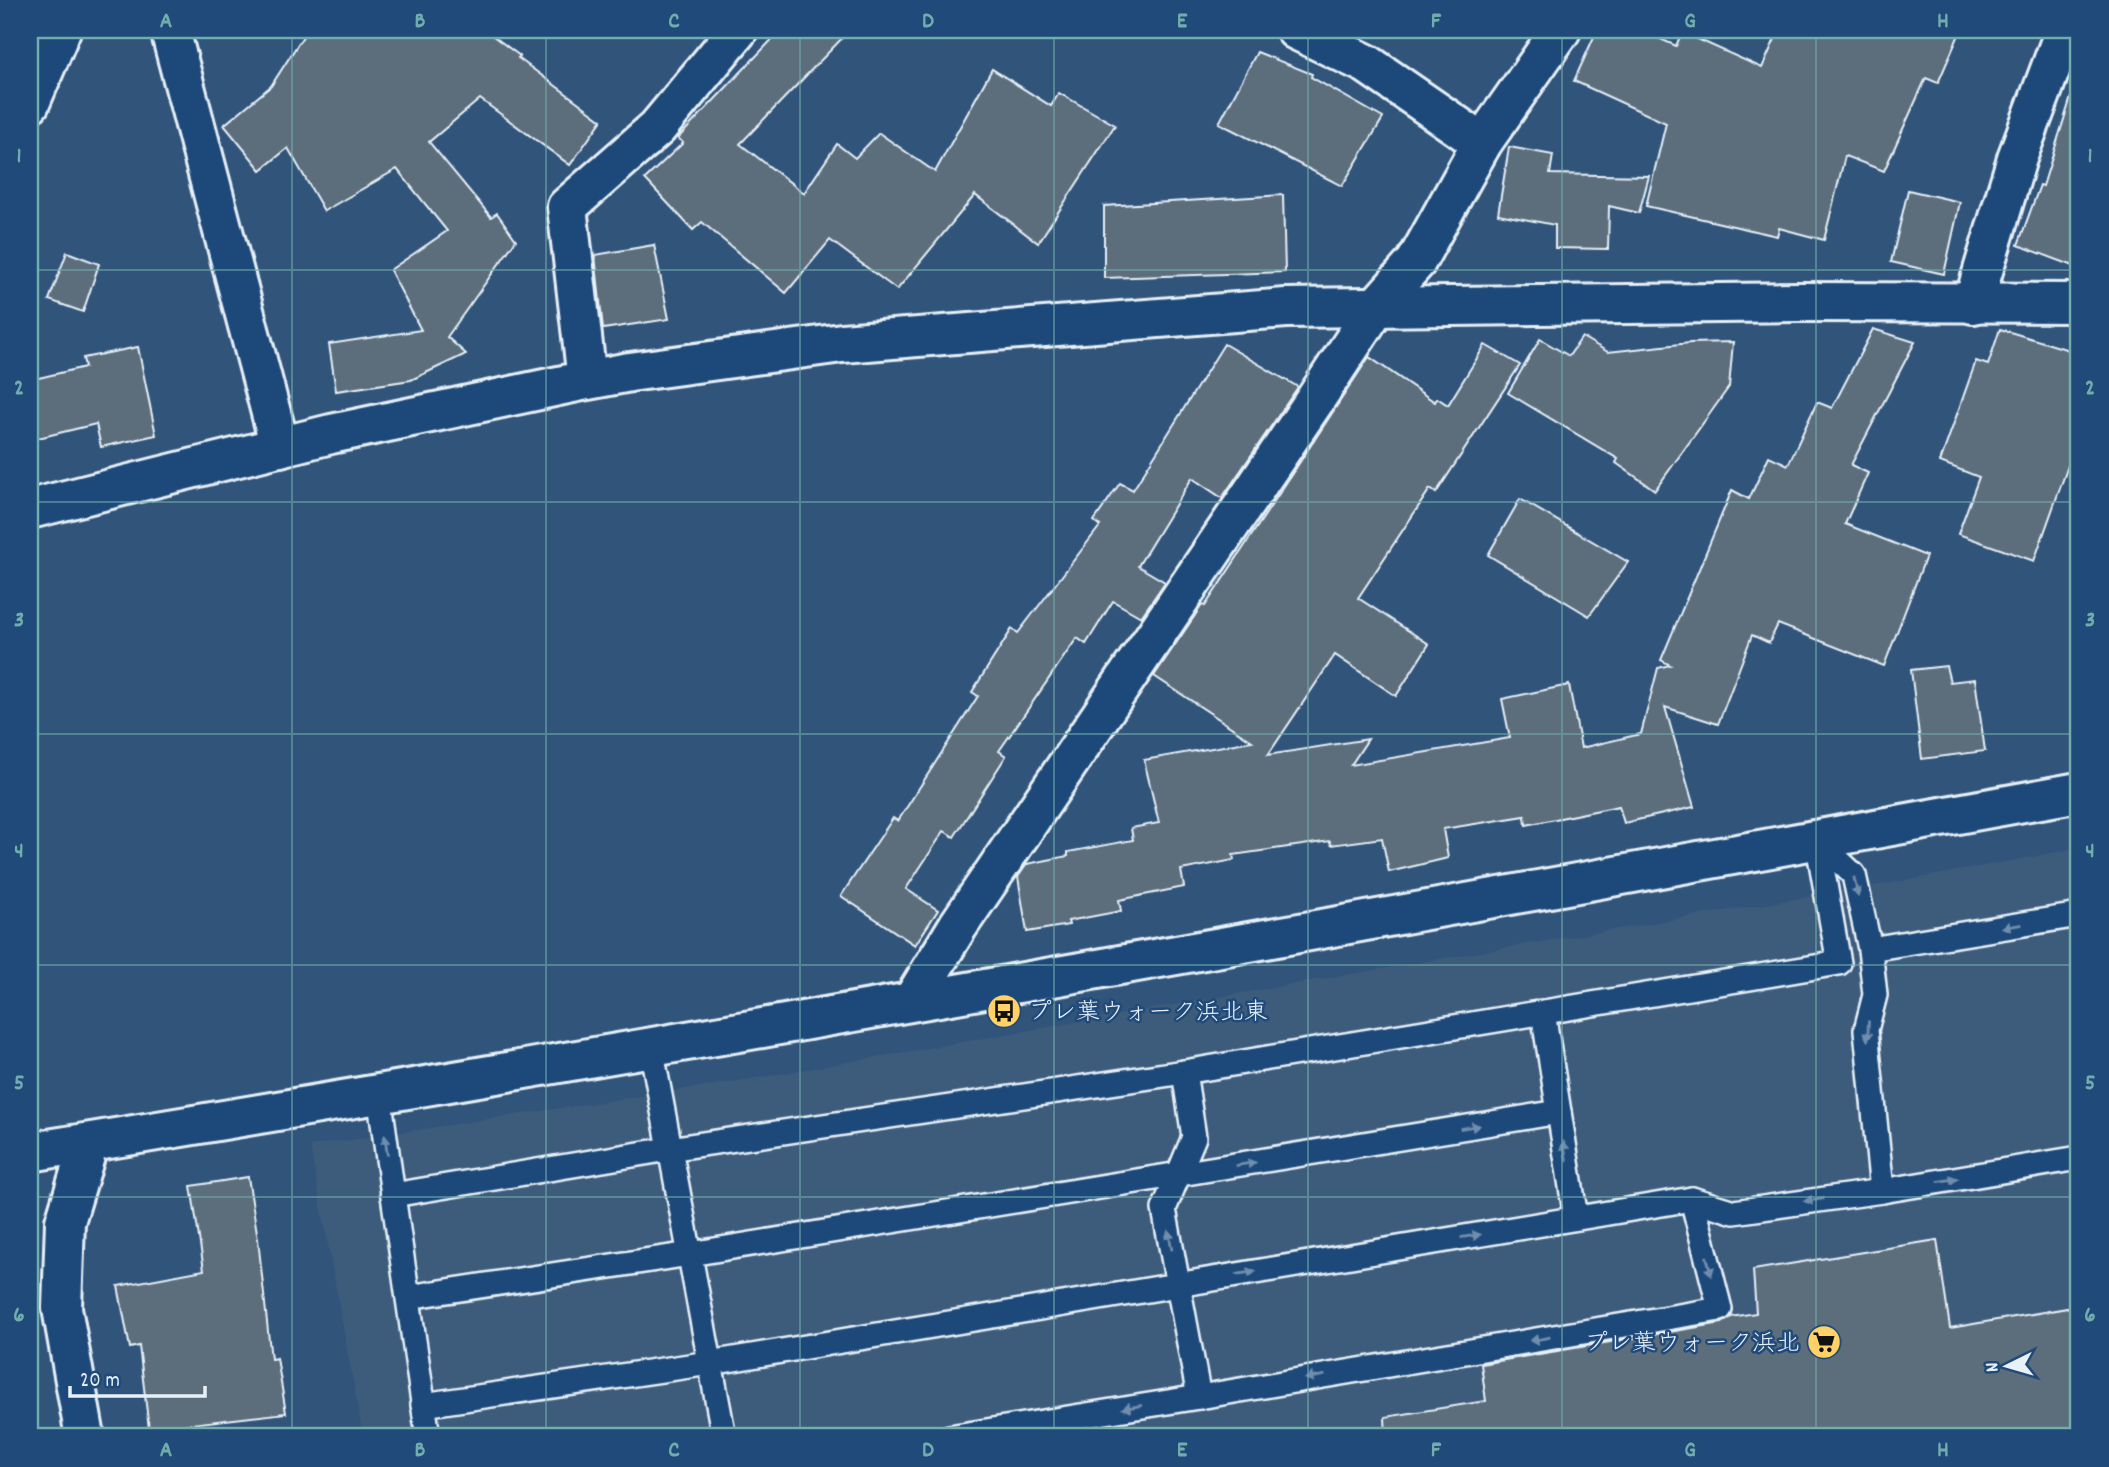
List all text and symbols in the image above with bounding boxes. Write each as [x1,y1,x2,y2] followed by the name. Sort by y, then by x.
[160,6,172,39] text: A
[415,6,426,39] text: B
[668,6,680,39] text: C
[922,6,934,39] text: D
[1177,6,1188,39] text: E
[1431,6,1442,39] text: F
[1684,6,1696,39] text: G
[1937,6,1949,39] text: H
[16,141,22,174] text: 1
[2087,141,2093,174] text: 1
[14,373,24,406] text: 2
[2085,373,2095,406] text: 2
[14,605,24,638] text: 3
[2085,605,2095,638] text: 3
[14,836,24,869] text: 4
[2085,836,2095,869] text: 4
[1851,876,1862,898] one-way arrow
[2001,921,2023,932] one-way arrow
[985,992,1023,1030] bus stop icon: プレ葉ウォーク浜北東
[1028,997,1268,1031] place label: プレ葉ウォーク浜北東
[1863,1020,1874,1042] one-way arrow
[14,1068,24,1101] text: 5
[2085,1068,2095,1101] text: 5
[1459,1121,1481,1132] one-way arrow
[380,1134,391,1156] one-way arrow
[1559,1140,1570,1162] one-way arrow
[1235,1158,1257,1169] one-way arrow
[1937,1174,1959,1185] one-way arrow
[1803,1195,1825,1206] one-way arrow
[1165,1229,1176,1251] one-way arrow
[1460,1230,1482,1241] one-way arrow
[1704,1255,1715,1277] one-way arrow
[1235,1267,1257,1278] one-way arrow
[13,1300,25,1333] text: 6
[2084,1300,2096,1333] text: 6
[1805,1323,1843,1361] supermarket icon: プレ葉ウォーク浜北
[1584,1328,1800,1362] place label: プレ葉ウォーク浜北
[1972,1330,2042,1400] north arrow
[1528,1334,1550,1345] one-way arrow
[70,1355,205,1399] scale bar
[1980,1361,2007,1373] text: N
[80,1367,120,1397] text: 20 m
[1304,1372,1326,1383] one-way arrow
[1121,1402,1143,1413] one-way arrow
[160,1435,172,1467] text: A
[415,1435,426,1467] text: B
[668,1435,680,1467] text: C
[922,1435,934,1467] text: D
[1177,1435,1188,1467] text: E
[1431,1435,1442,1467] text: F
[1684,1435,1696,1467] text: G
[1937,1435,1949,1467] text: H

